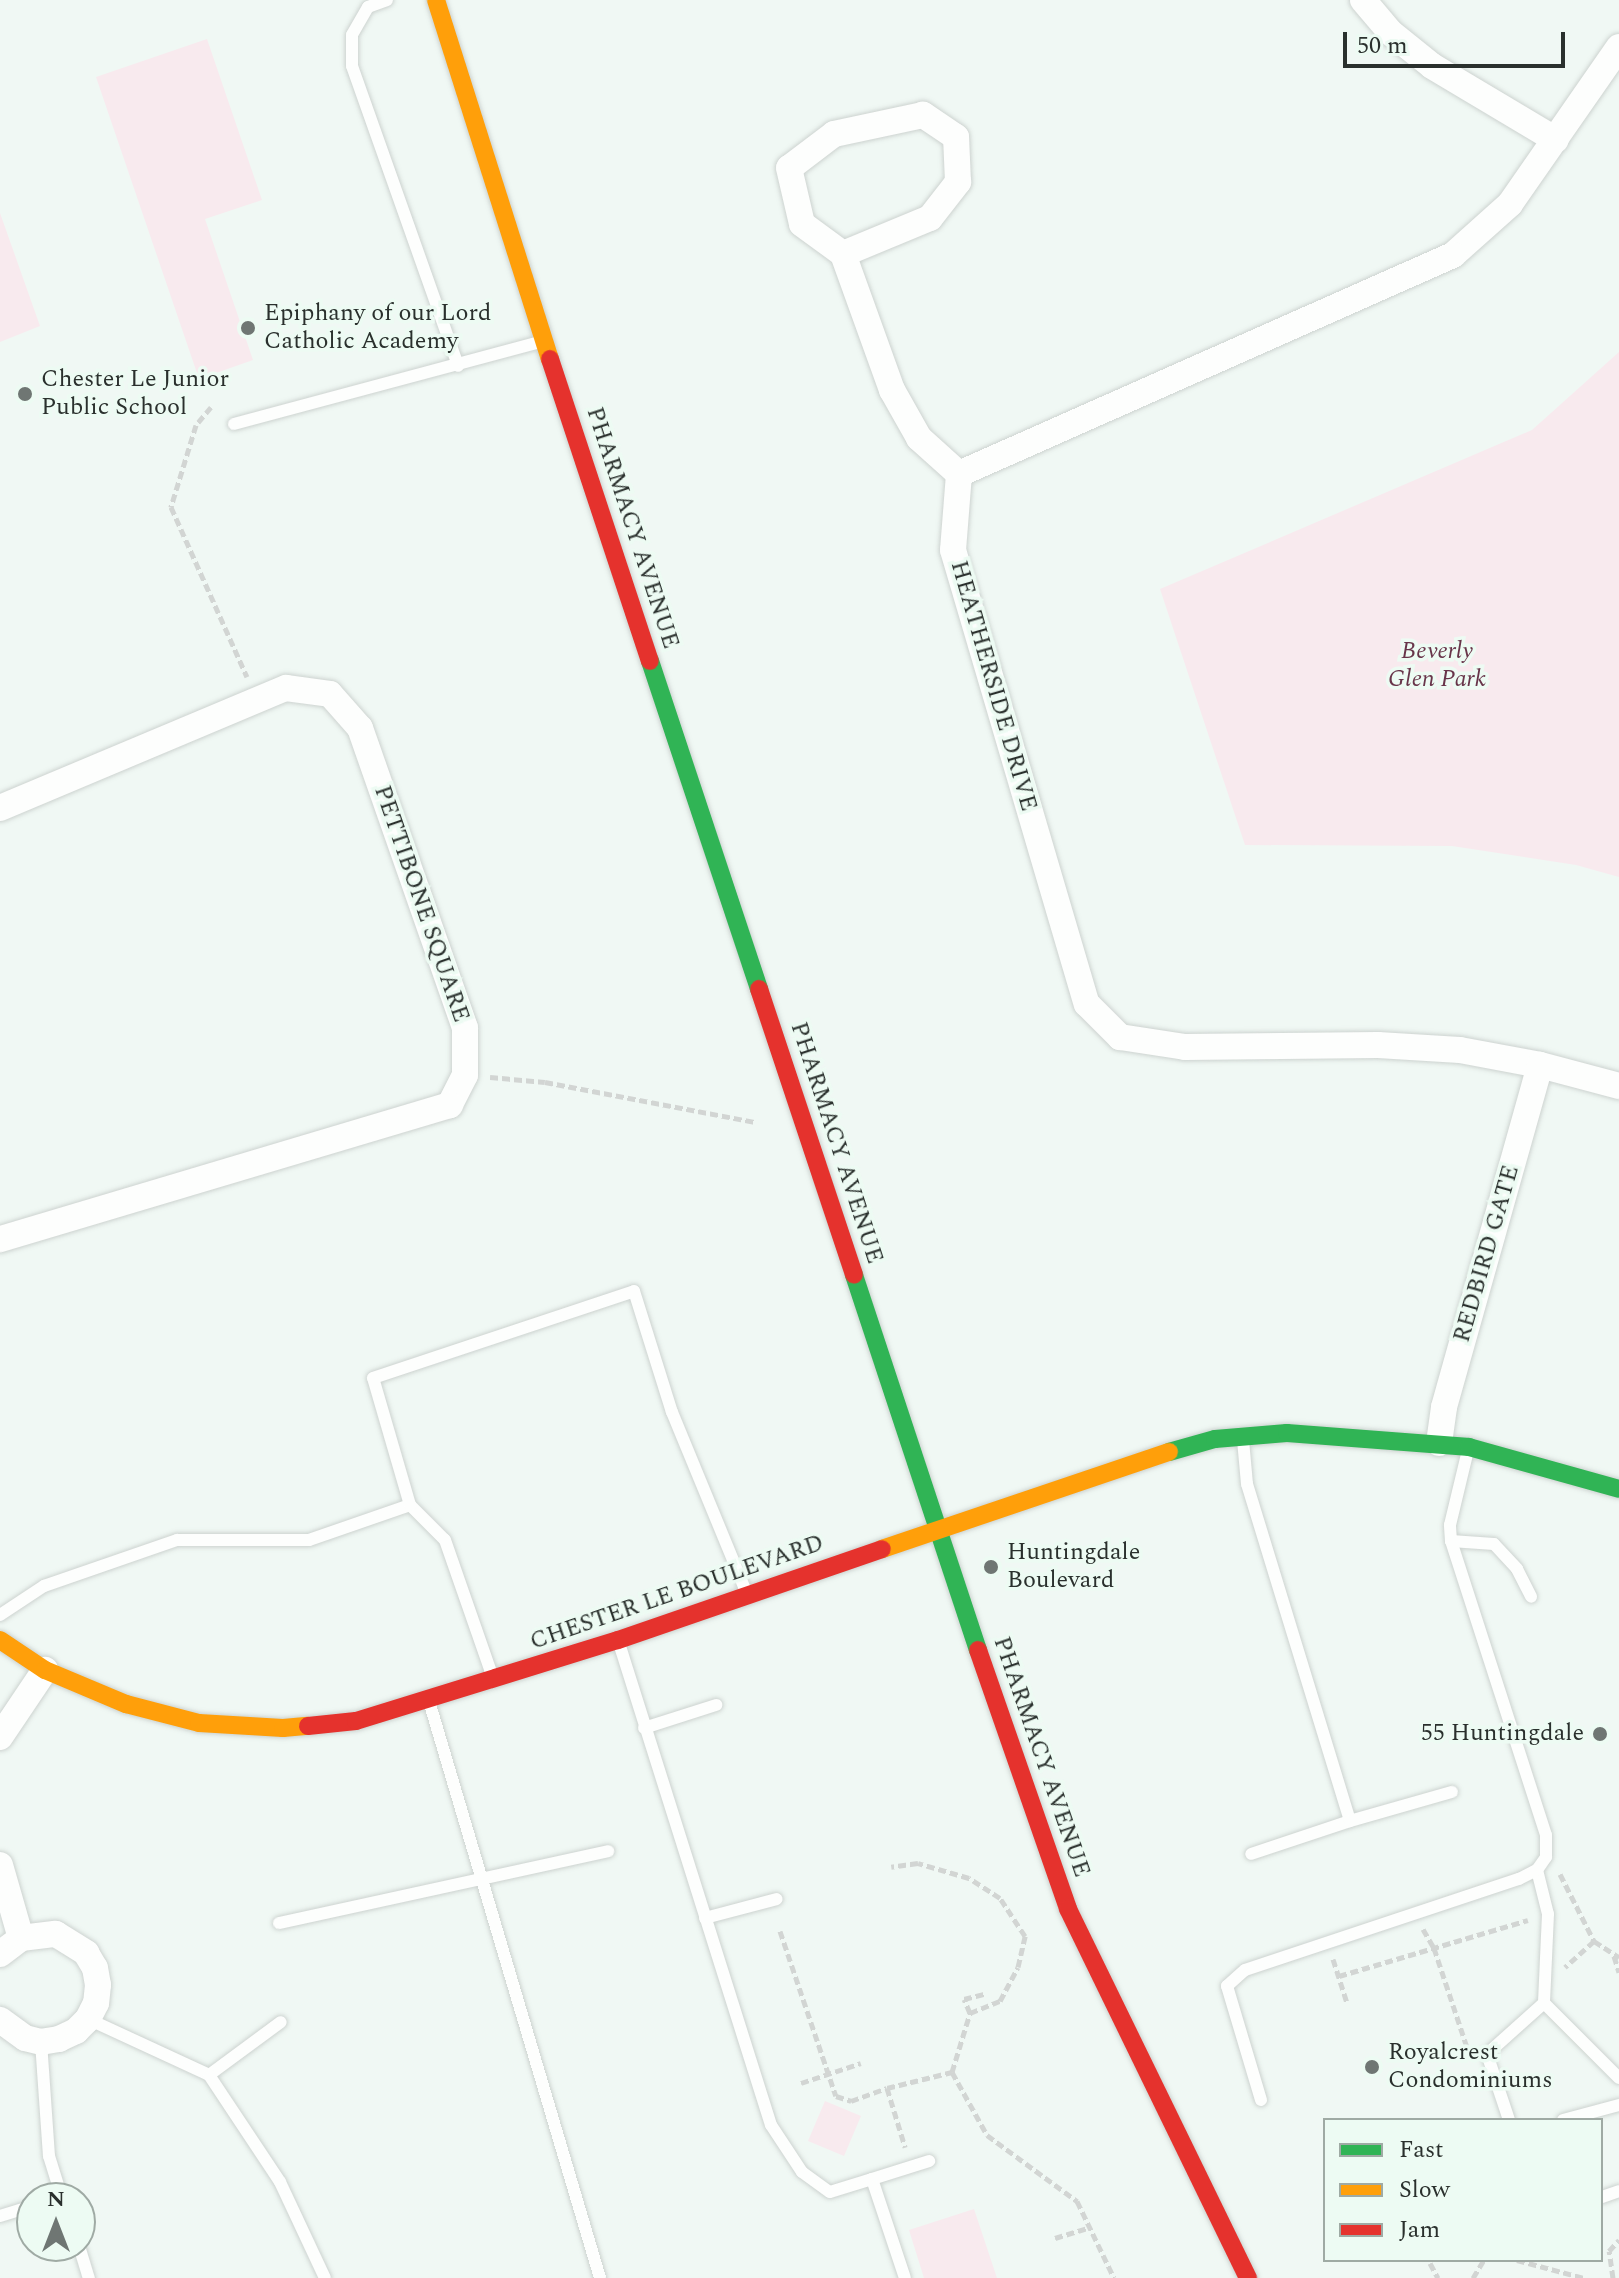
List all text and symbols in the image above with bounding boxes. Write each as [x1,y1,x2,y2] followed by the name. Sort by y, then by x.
[1347,16,1569,66] scale bar
[1357,28,1408,64] text: 50 m
[264,300,491,356] place label: Epiphany of our Lord Catholic Academy
[239,319,257,337] marker: Epiphany of our Lord Catholic Academy
[41,366,229,422] place label: Chester Le Junior Public School
[16,385,34,403] marker: Chester Le Junior Public School
[579,404,685,652] street label: PHARMACY AVENUE
[943,558,1043,814] street label: HEATHERSIDE DRIVE
[1388,638,1486,694] park label: Beverly Glen Park
[367,782,475,1026] street label: PETTIBONE SQUARE
[783,1019,889,1267] street label: PHARMACY AVENUE
[1448,1162,1526,1346] street label: REDBIRD GATE
[526,1529,828,1657] street label: CHESTER LE BOULEVARD
[1007,1539,1140,1595] place label: Huntingdale Boulevard
[982,1558,1000,1576] marker: Huntingdale Boulevard
[986,1633,1096,1881] street label: PHARMACY AVENUE
[1421,1720,1584,1748] place label: 55 Huntingdale
[1591,1725,1609,1743] marker: 55 Huntingdale
[1388,2039,1553,2095] place label: Royalcrest Condominiums
[1363,2058,1381,2076] marker: Royalcrest Condominiums
[1323,2118,1603,2262] legend
[1399,2132,1444,2168] text: Fast
[1399,2172,1450,2208] text: Slow
[16,2182,96,2262] north arrow
[47,2183,65,2216] text: N
[1399,2212,1440,2248] text: Jam

